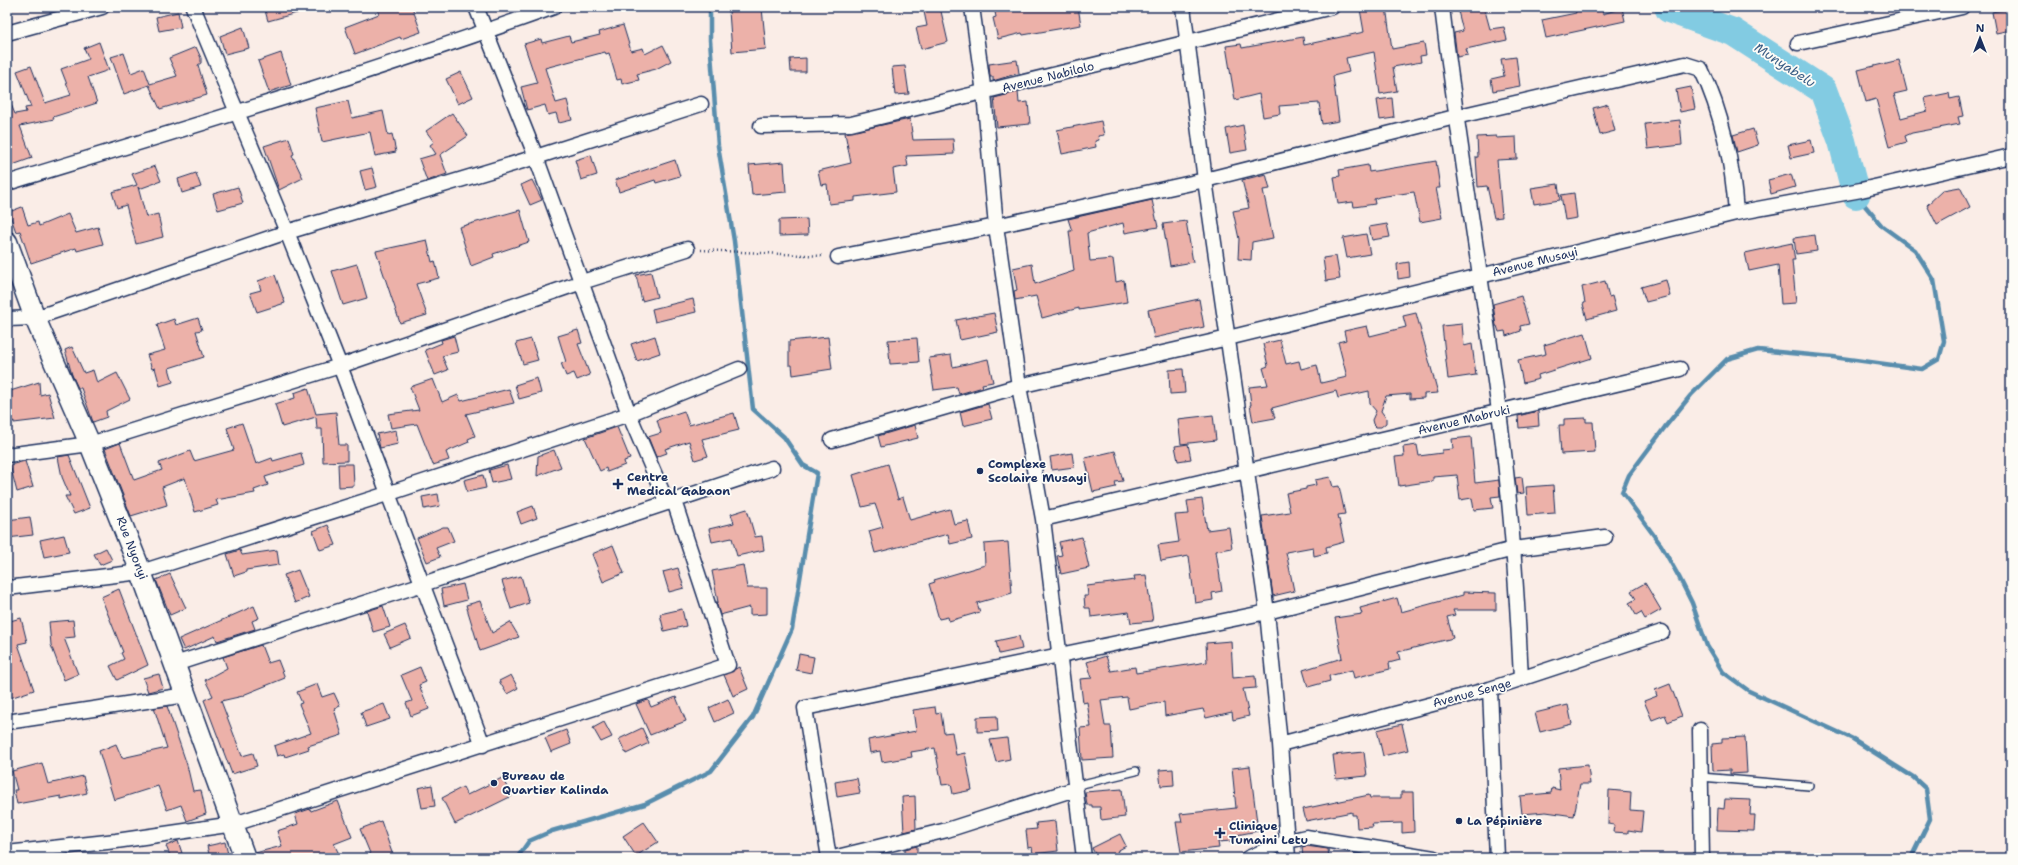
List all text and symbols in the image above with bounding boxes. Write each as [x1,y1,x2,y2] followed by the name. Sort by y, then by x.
[1960,18,2000,58] north arrow
[1976,21,1985,36] text: N
[1751,39,1819,91] water label: Munyabelu
[1000,58,1096,96] street label: Avenue Nabilolo
[1490,244,1580,280] street label: Avenue Musayi
[1416,402,1512,438] street label: Avenue Mabruki
[988,456,1087,486] place label: Complexe Scolaire Musayi
[975,466,985,476] marker: Complexe Scolaire Musayi
[627,469,730,499] place label: Centre Medical Gabaon
[612,478,624,490] marker: Centre Medical Gabaon
[113,514,151,582] street label: Rue Nyonyi
[1431,675,1513,711] street label: Avenue Senge
[502,768,609,798] place label: Bureau de Quartier Kalinda
[489,778,499,788] marker: Bureau de Quartier Kalinda
[1467,813,1543,829] place label: La Pépinière
[1454,816,1464,826] marker: La Pépinière
[1229,818,1308,848] place label: Clinique Tumaini Letu
[1214,827,1226,839] marker: Clinique Tumaini Letu

